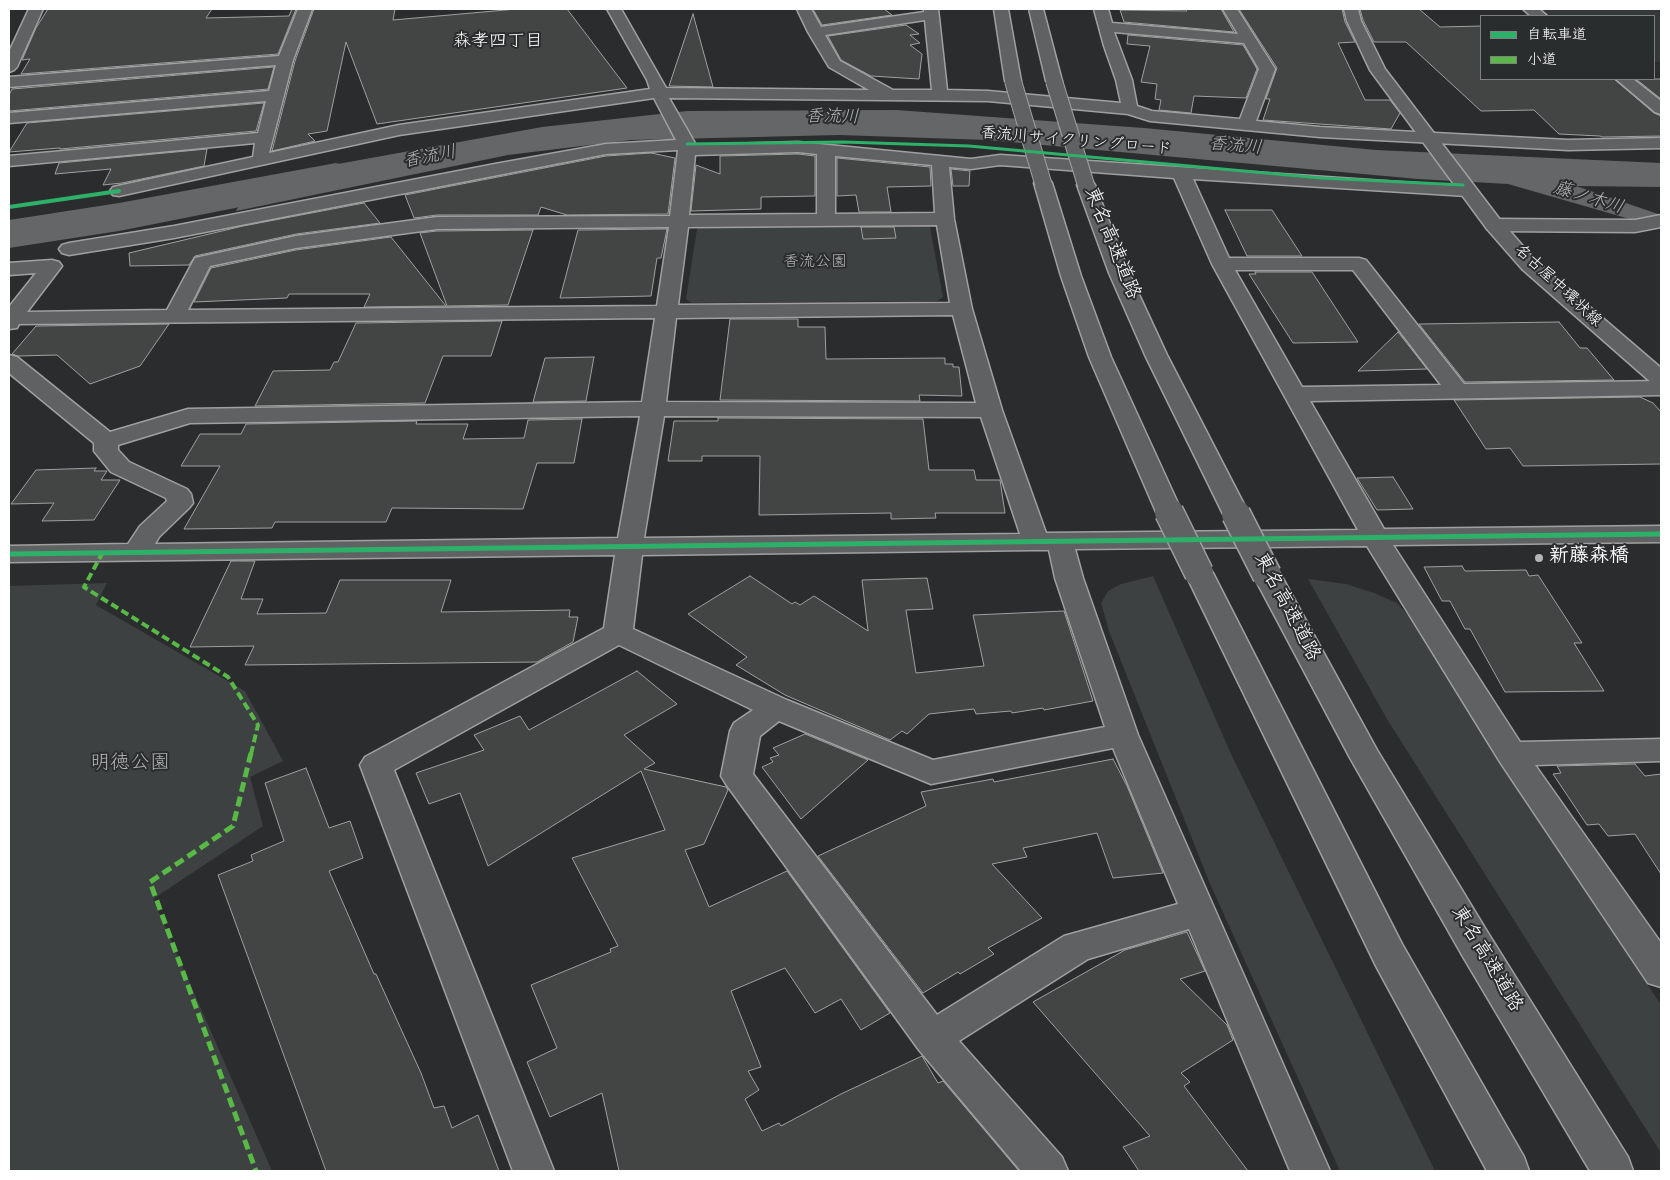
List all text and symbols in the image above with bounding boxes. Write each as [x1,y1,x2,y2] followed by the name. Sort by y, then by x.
[1480,15,1655,80] legend
[1527,25,1587,47] text: 自転車道
[453,33,543,55] district label: 森孝四丁目
[1527,50,1557,72] text: 小道
[805,108,859,130] water label: 香流川
[980,125,1172,161] street label: 香流川サイクリングロード
[1207,135,1263,161] water label: 香流川
[401,143,459,175] water label: 香流川
[1550,179,1626,221] water label: 藤ノ木川
[1076,184,1144,304] street label: 東名高速道路
[1509,242,1605,332] street label: 名古屋中環状線
[783,254,847,274] park label: 香流公園
[1549,546,1629,570] place label: 新藤森橋
[1246,549,1324,667] street label: 東名高速道路
[1533,552,1545,564] marker: 新藤森橋
[90,753,170,777] park label: 明徳公園
[1444,902,1526,1018] street label: 東名高速道路

